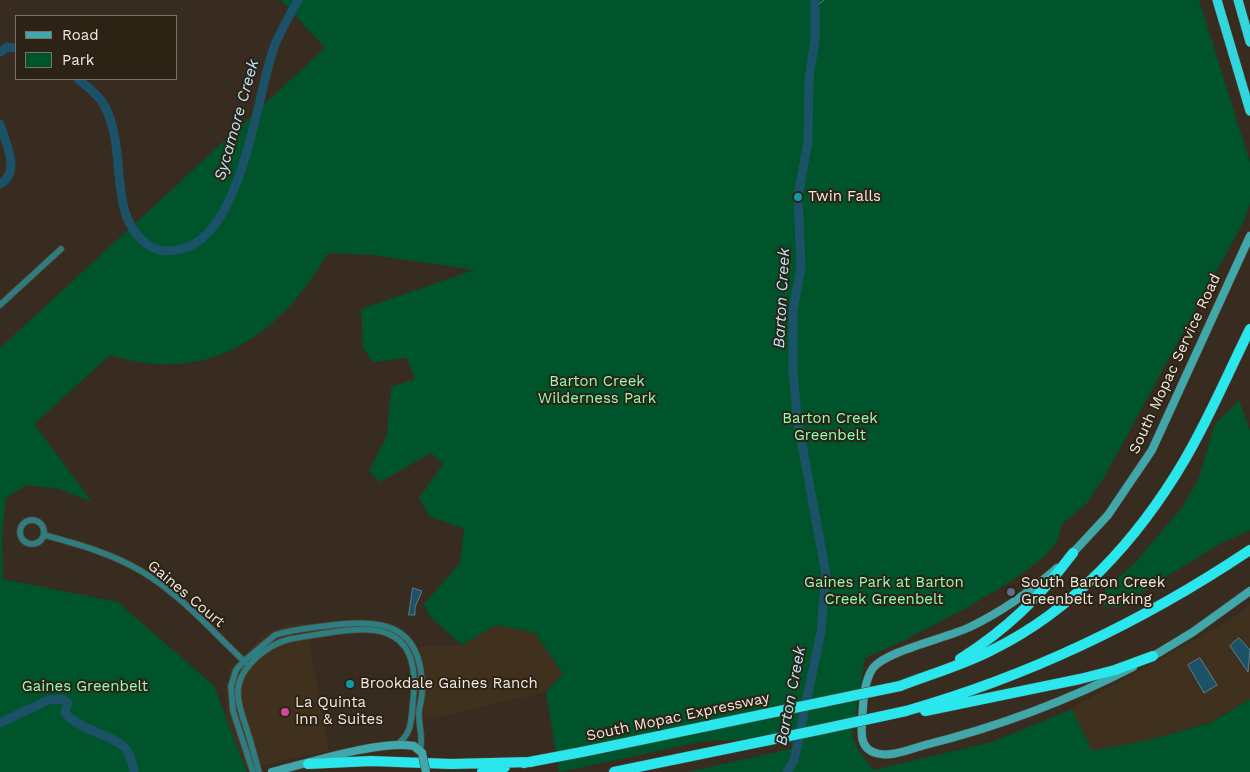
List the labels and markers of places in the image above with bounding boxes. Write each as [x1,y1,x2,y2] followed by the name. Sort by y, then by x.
[808,188,881,206] place label: Twin Falls
[792,191,804,203] marker: Twin Falls
[1021,574,1165,609] place label: South Barton Creek Greenbelt Parking
[1005,586,1017,598] marker: South Barton Creek Greenbelt Parking
[360,675,538,693] place label: Brookdale Gaines Ranch
[344,678,356,690] marker: Brookdale Gaines Ranch
[295,694,383,729] place label: La Quinta Inn & Suites
[279,706,291,718] marker: La Quinta Inn & Suites

